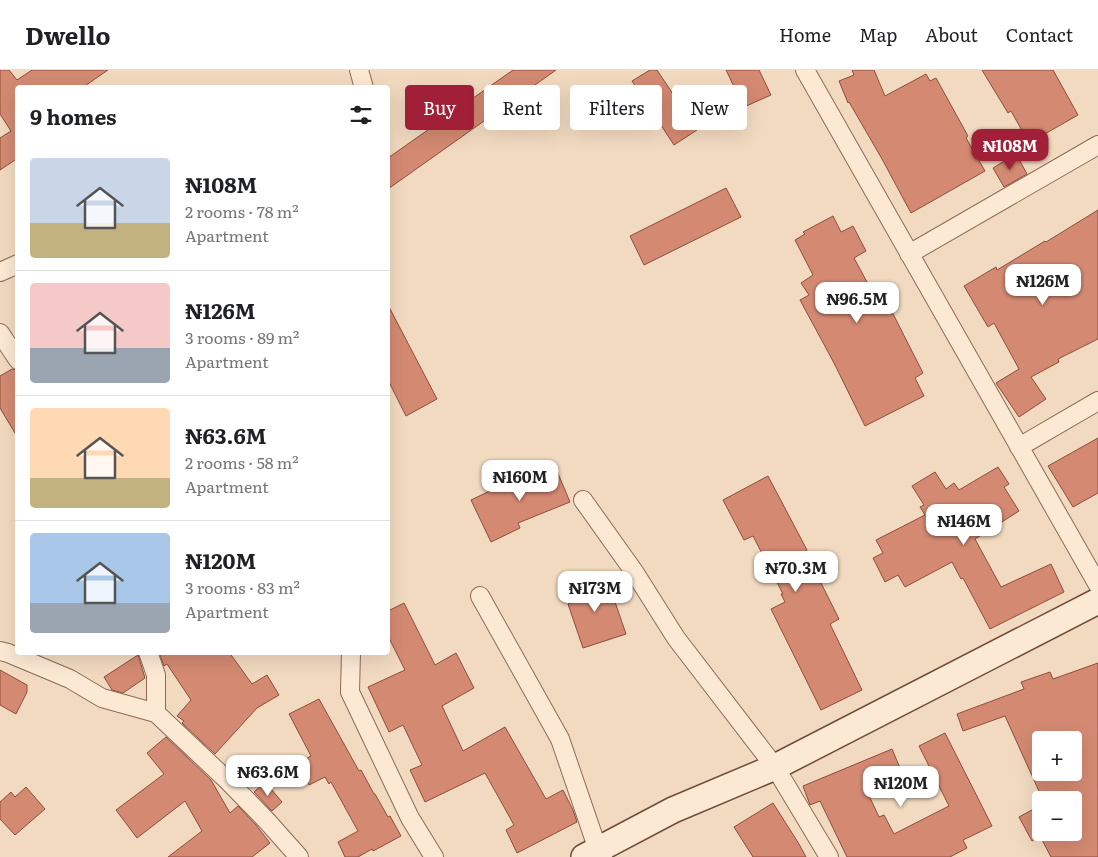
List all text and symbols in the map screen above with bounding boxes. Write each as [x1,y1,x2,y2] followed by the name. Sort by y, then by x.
[25,17,110,52] text: Dwello
[779,21,831,48] text: Home
[859,21,897,48] text: Map
[925,21,978,48] text: About
[1006,21,1073,48] text: Contact
[405,85,474,130] chip: Buy
[484,85,560,130] chip: Rent
[570,85,662,130] chip: Filters
[672,85,747,130] chip: New
[30,100,117,131] text: 9 homes
[347,101,375,129] icon: filters
[975,128,1045,171] pin: ₦108M
[982,133,1038,157] text: ₦108M
[185,168,257,199] text: ₦108M
[70,178,130,238] icon: home
[185,199,299,223] text: 2 rooms · 78 m²
[185,223,269,247] text: Apartment
[1008,264,1078,306] pin: ₦126M
[1016,268,1070,292] text: ₦126M
[816,282,898,324] pin: ₦96.5M
[826,286,888,310] text: ₦96.5M
[185,294,256,325] text: ₦126M
[70,303,130,363] icon: home
[185,325,299,349] text: 3 rooms · 89 m²
[185,349,269,373] text: Apartment
[185,419,266,450] text: ₦63.6M
[70,428,130,488] icon: home
[185,450,299,474] text: 2 rooms · 58 m²
[485,460,555,502] pin: ₦160M
[492,464,548,488] text: ₦160M
[185,474,269,498] text: Apartment
[929,504,999,546] pin: ₦146M
[937,508,991,532] text: ₦146M
[185,544,256,575] text: ₦120M
[755,550,837,593] pin: ₦70.3M
[70,553,130,613] icon: home
[765,555,827,579] text: ₦70.3M
[560,570,630,613] pin: ₦173M
[185,575,300,599] text: 3 rooms · 83 m²
[569,575,621,599] text: ₦173M
[185,599,269,623] text: Apartment
[1032,731,1082,841] map controls
[1032,731,1082,781] button: +
[227,754,309,797] pin: ₦63.6M
[237,759,299,783] text: ₦63.6M
[866,766,936,808] pin: ₦120M
[874,770,928,794] text: ₦120M
[1032,791,1082,841] button: −

